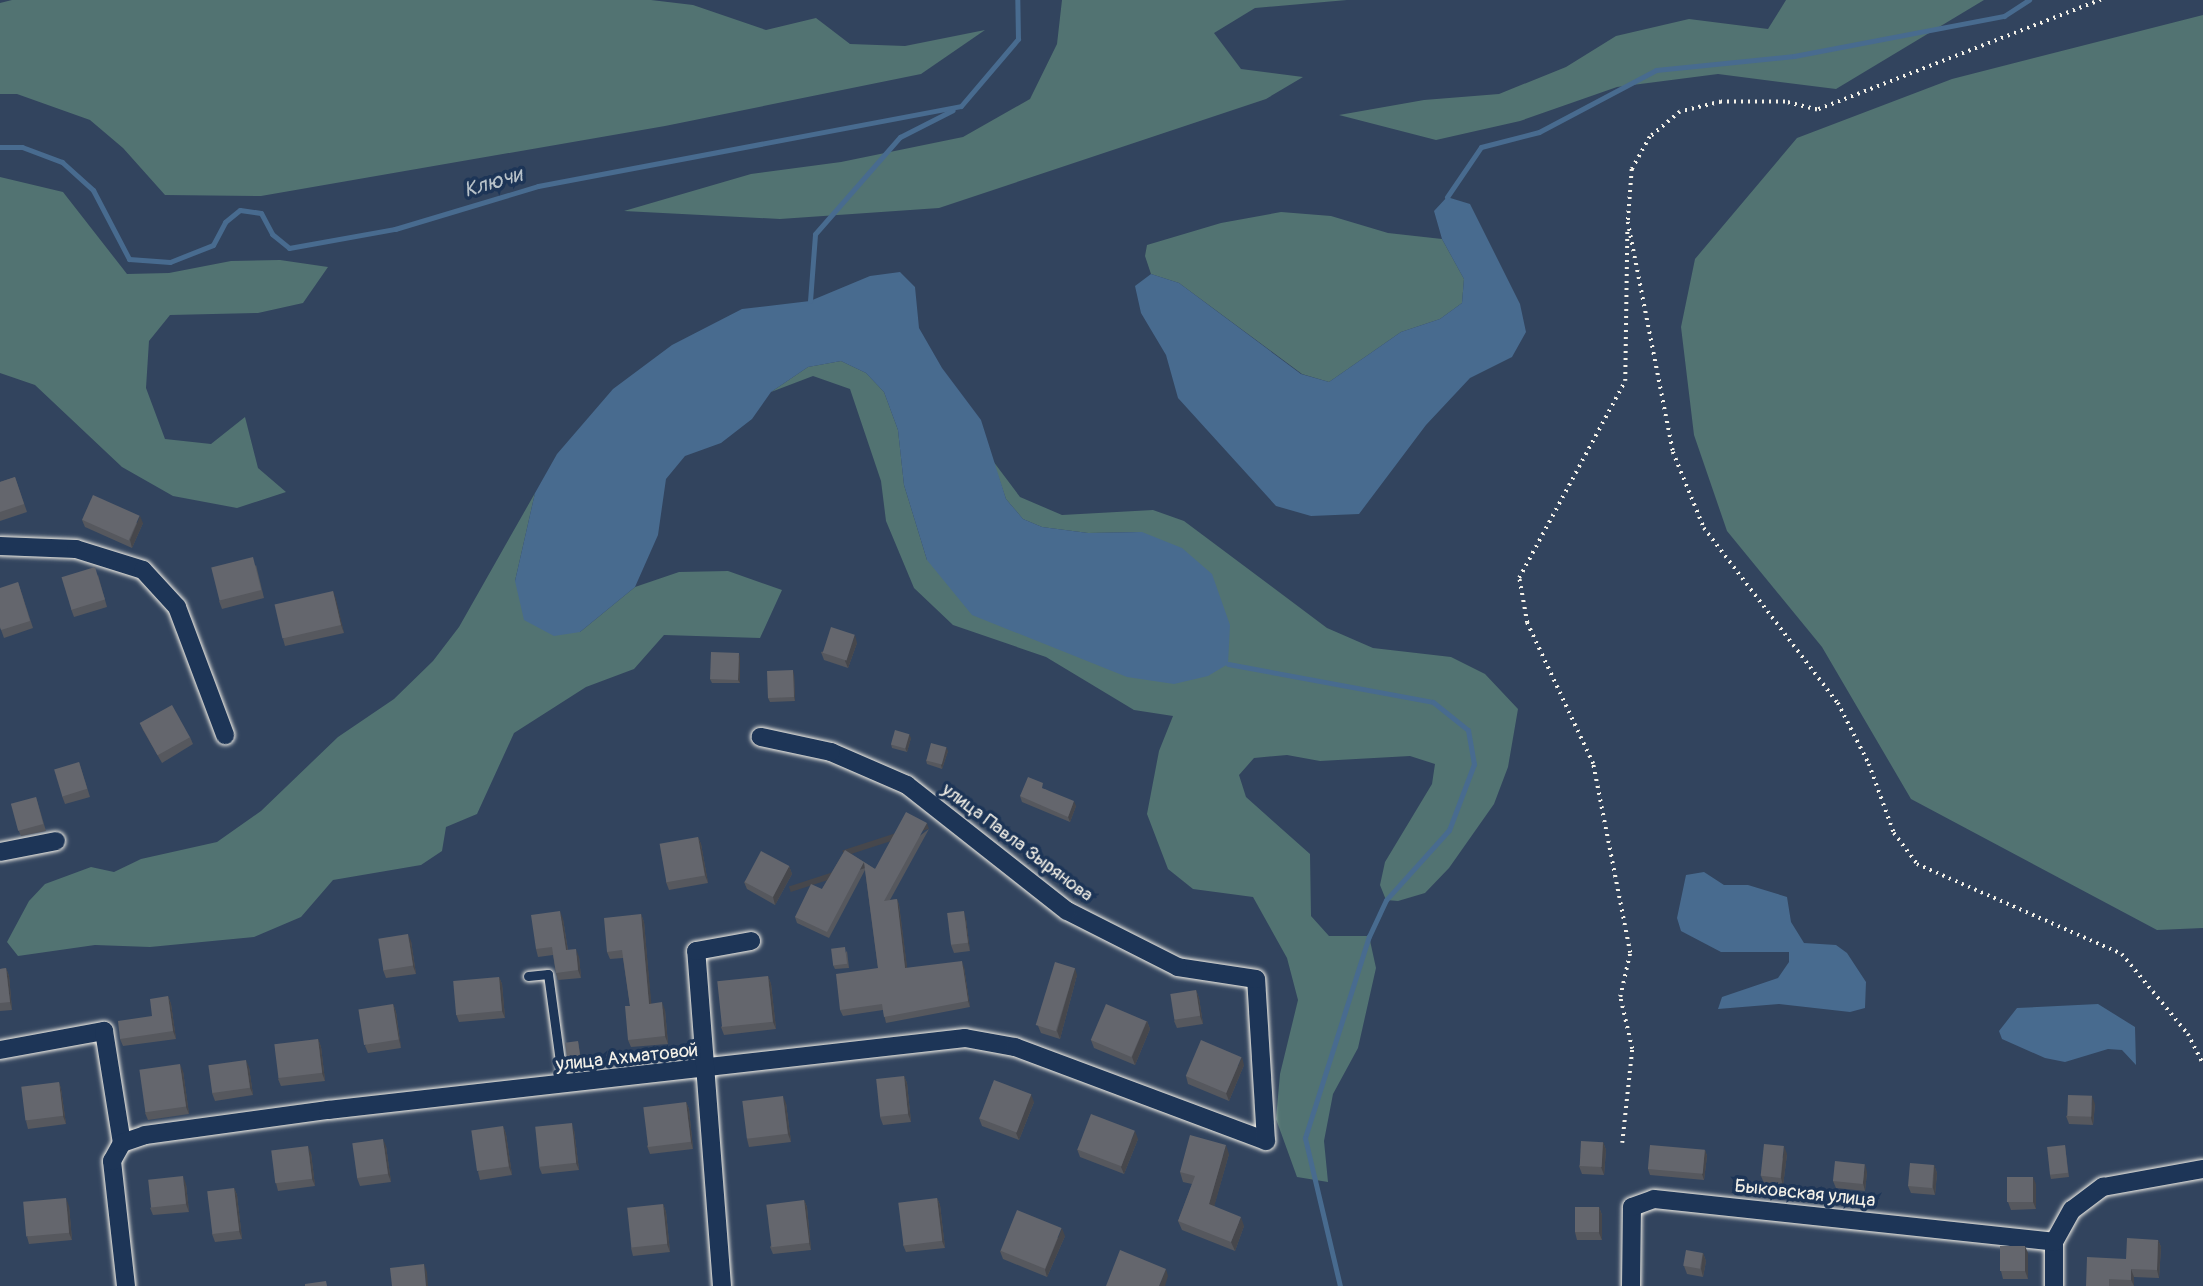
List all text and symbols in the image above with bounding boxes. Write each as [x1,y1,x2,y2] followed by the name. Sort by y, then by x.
[461,162,525,204] water label: Ключи
[937,779,1097,907] street label: улица Павла Зырянова
[555,1039,699,1077] street label: улица Ахматовой
[1733,1175,1877,1213] street label: Быковская улица

